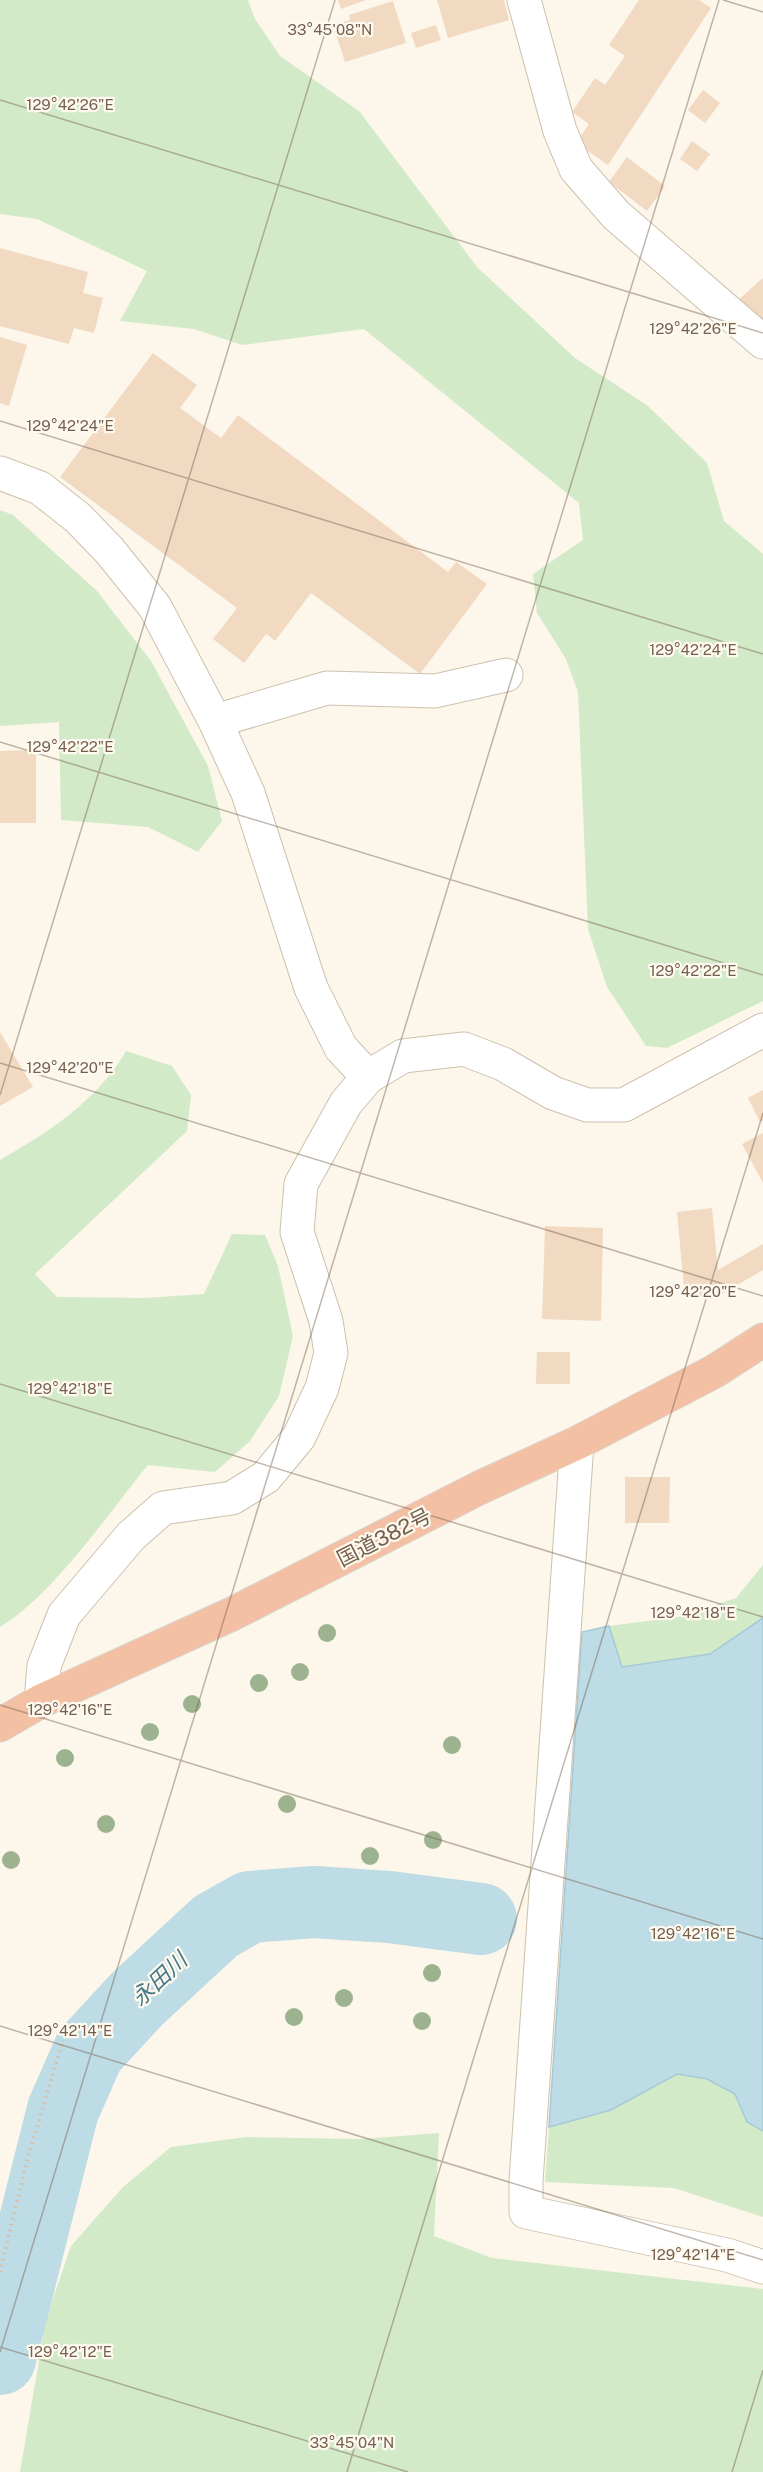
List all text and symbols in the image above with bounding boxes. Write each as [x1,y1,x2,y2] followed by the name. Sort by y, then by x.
[288,21,372,38] text: 33°45'08"N
[26,96,114,113] text: 129°42'26"E
[649,320,737,337] text: 129°42'26"E
[26,417,114,434] text: 129°42'24"E
[649,641,737,658] text: 129°42'24"E
[26,738,114,755] text: 129°42'22"E
[649,962,737,979] text: 129°42'22"E
[26,1059,114,1076] text: 129°42'20"E
[649,1283,737,1300] text: 129°42'20"E
[28,1380,112,1397] text: 129°42'18"E
[333,1503,435,1571] street label: 国道382号
[651,1604,735,1621] text: 129°42'18"E
[28,1701,112,1718] text: 129°42'16"E
[651,1925,735,1942] text: 129°42'16"E
[126,1946,193,2011] water label: 永田川
[28,2022,112,2039] text: 129°42'14"E
[651,2246,735,2263] text: 129°42'14"E
[28,2343,112,2360] text: 129°42'12"E
[310,2434,394,2451] text: 33°45'04"N

